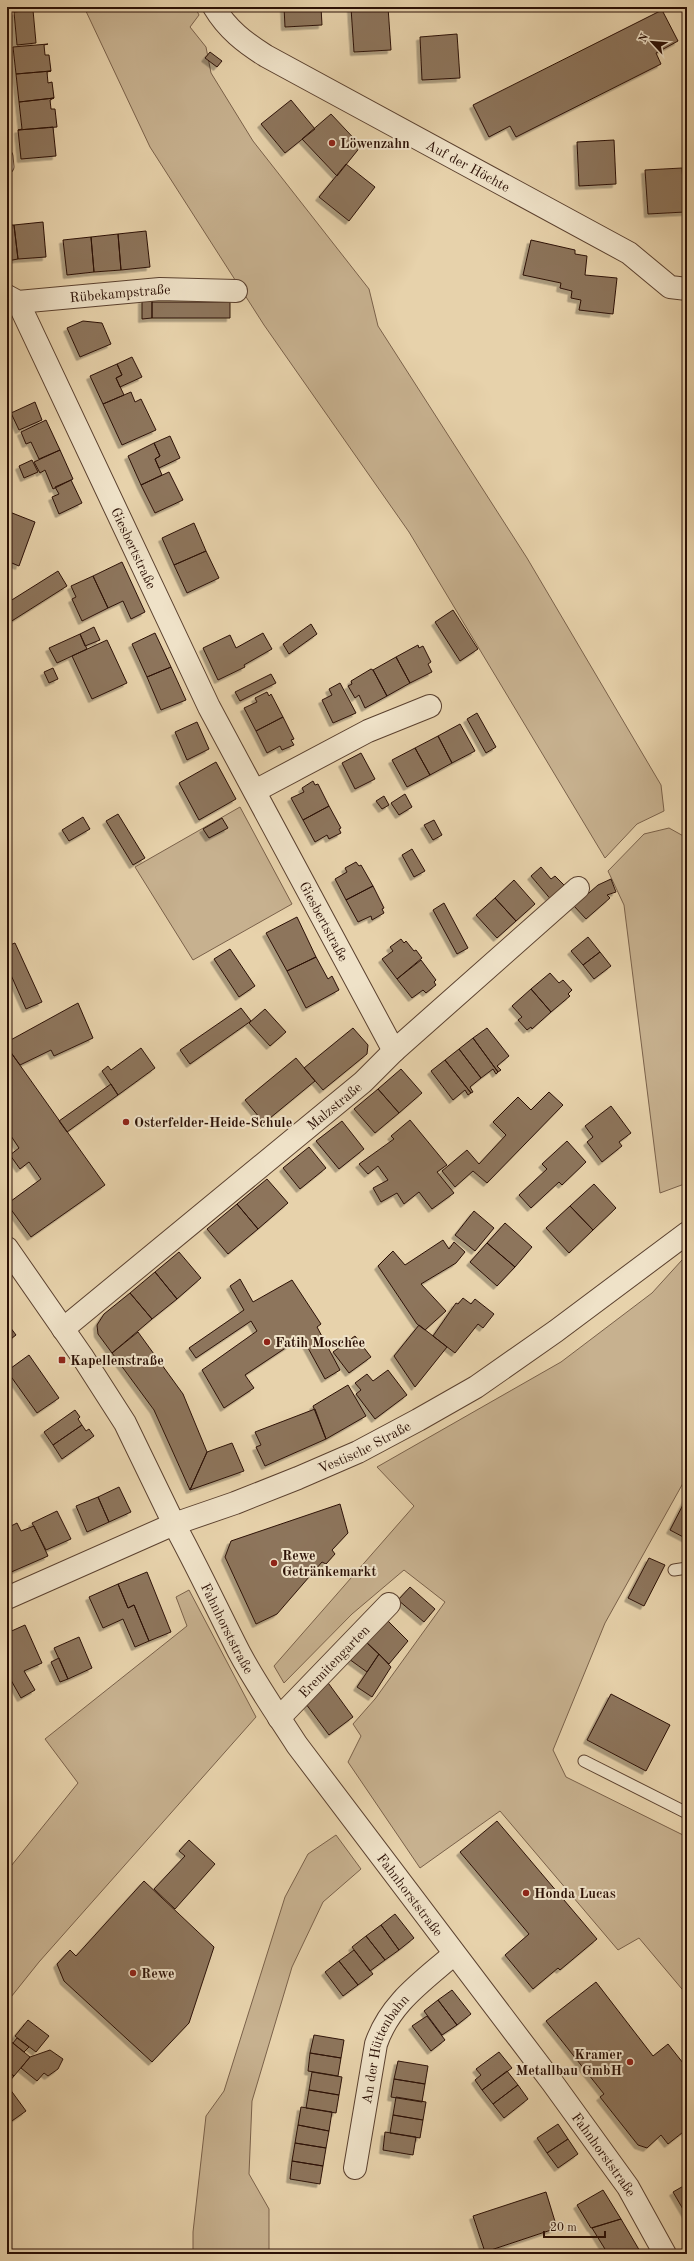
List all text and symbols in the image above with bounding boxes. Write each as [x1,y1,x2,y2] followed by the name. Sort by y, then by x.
[632,22,672,62] north arrow
[638,32,651,44] text: N
[340,137,410,151] place label: Löwenzahn
[327,138,337,148] marker: Löwenzahn
[423,138,512,195] street label: Auf der Höchte
[69,283,171,305] street label: Rübekampstraße
[108,506,158,591] street label: Giesbertstraße
[296,880,350,964] street label: Giesbertstraße
[305,1080,365,1133] street label: Malzstraße
[134,1116,292,1130] place label: Osterfelder-Heide-Schule
[121,1117,131,1127] marker: Osterfelder-Heide-Schule
[275,1336,365,1350] place label: Fatih Moschee
[262,1337,272,1347] marker: Fatih Moschee
[70,1354,164,1368] place label: Kapellenstraße
[57,1355,67,1365] marker: Kapellenstraße
[316,1419,413,1476] street label: Vestische Straße
[282,1549,377,1579] place label: Rewe Getränkemarkt
[269,1558,279,1568] marker: Rewe Getränkemarkt
[198,1581,256,1676] street label: Fahnhorststraße
[297,1623,373,1701] street label: Eremitengarten
[374,1851,445,1939] street label: Fahnhorststraße
[534,1887,616,1901] place label: Honda Lucas
[521,1888,531,1898] marker: Honda Lucas
[141,1967,175,1981] place label: Rewe
[128,1968,138,1978] marker: Rewe
[360,1992,412,2105] street label: An der Hüttenbahn
[516,2048,622,2078] place label: Kramer Metallbau GmbH
[625,2057,635,2067] marker: Kramer Metallbau GmbH
[569,2110,638,2199] street label: Fahnhorststraße
[544,2213,605,2239] scale bar
[550,2222,577,2234] text: 20 m

